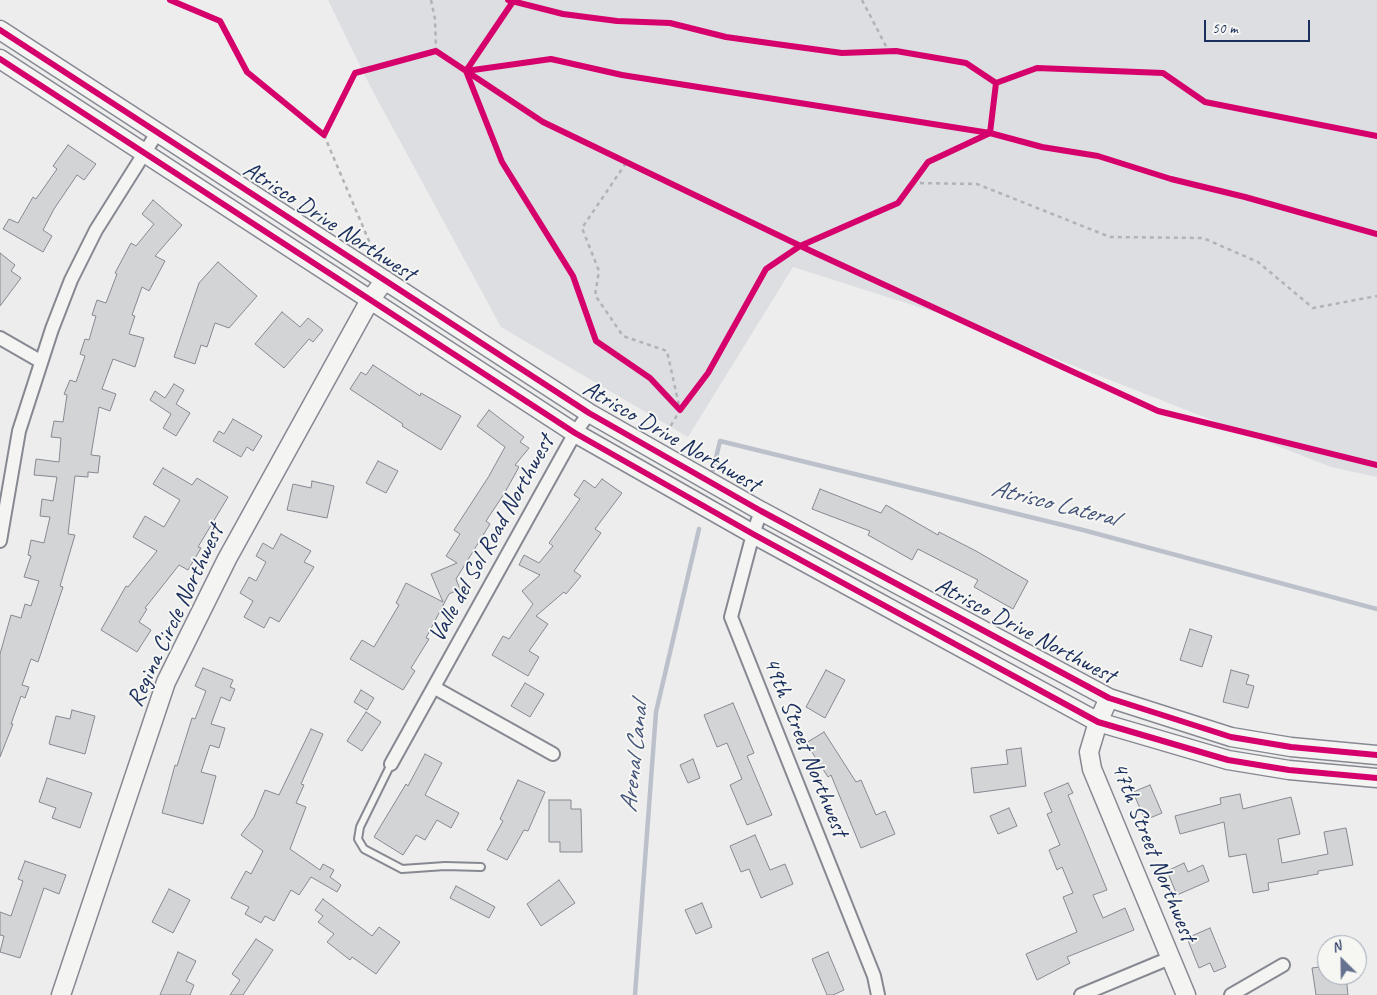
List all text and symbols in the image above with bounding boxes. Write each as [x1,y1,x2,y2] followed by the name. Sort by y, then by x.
[1207,10,1313,42] scale bar
[1212,19,1238,38] text: 50 m
[237,156,421,288] street label: Atrisco Drive Northwest
[577,375,765,499] street label: Atrisco Drive Northwest
[423,430,561,648] street label: Valle del Sol Road Northwest
[988,474,1120,534] water label: Atrisco Lateral
[121,521,231,711] street label: Regina Circle Northwest
[930,571,1120,691] street label: Atrisco Drive Northwest
[756,653,854,841] street label: 49th Street Northwest
[614,702,656,814] water label: Arenal Canal
[1104,758,1202,946] street label: 47th Street Northwest
[1317,935,1367,985] north arrow
[1329,937,1344,956] text: N

